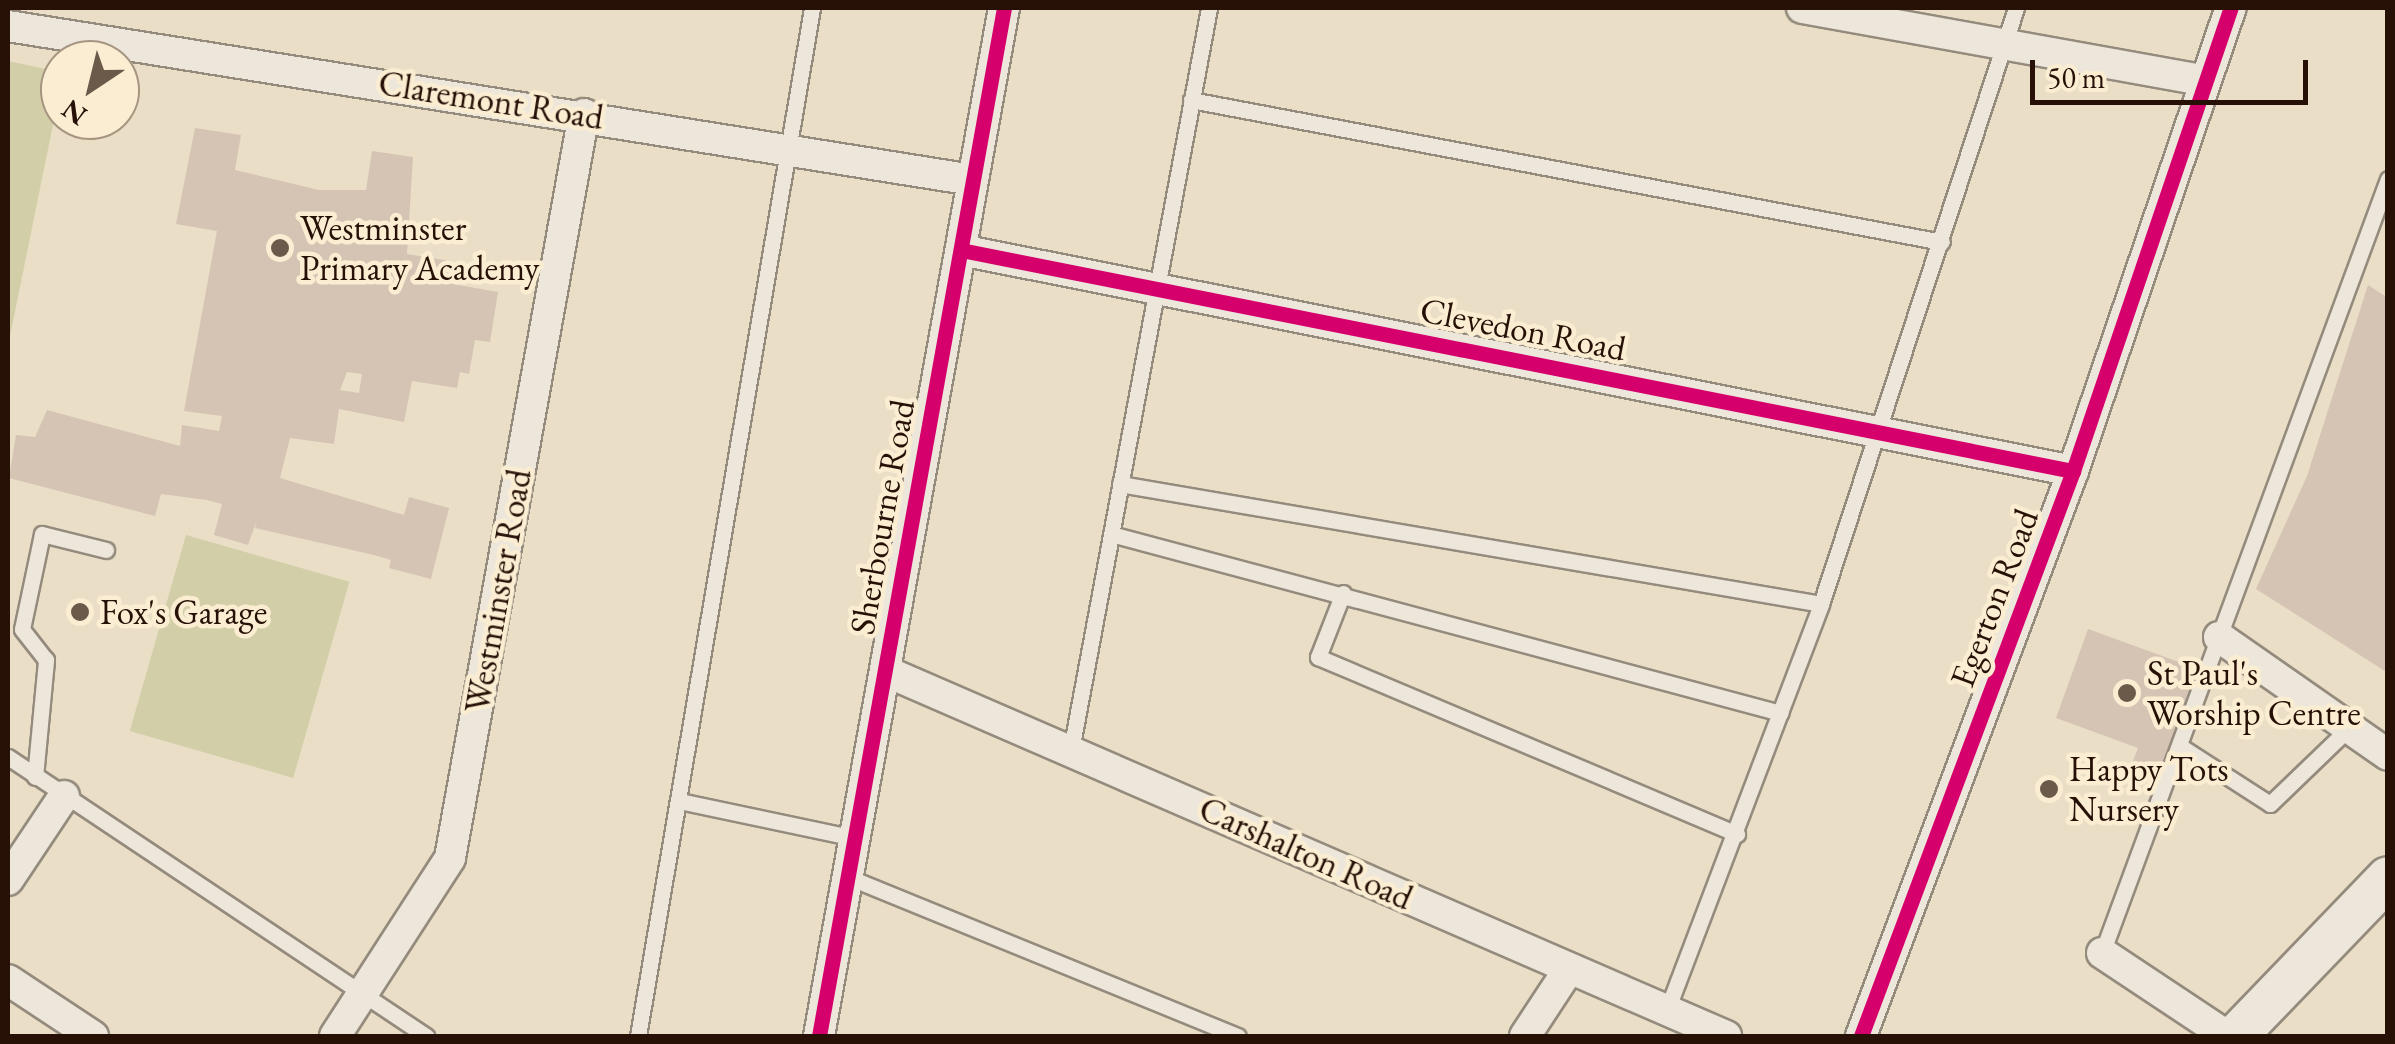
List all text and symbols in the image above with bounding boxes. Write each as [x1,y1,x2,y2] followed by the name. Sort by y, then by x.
[40,40,140,140] north arrow
[2035,40,2312,102] scale bar
[2047,58,2105,97] text: 50 m
[376,62,606,138] street label: Claremont Road
[54,92,94,134] text: N
[300,207,539,289] place label: Westminster Primary Academy
[269,237,291,259] marker: Westminster Primary Academy
[1417,289,1629,369] street label: Clevedon Road
[841,396,923,638] street label: Sherbourne Road
[456,466,540,716] street label: Westminster Road
[1941,503,2047,693] street label: Egerton Road
[100,591,267,633] place label: Fox's Garage
[69,601,91,623] marker: Fox's Garage
[2147,652,2361,734] place label: St Paul's Worship Centre
[2116,682,2138,704] marker: St Paul's Worship Centre
[2069,748,2228,830] place label: Happy Tots Nursery
[2038,778,2060,800] marker: Happy Tots Nursery
[1193,787,1419,919] street label: Carshalton Road

